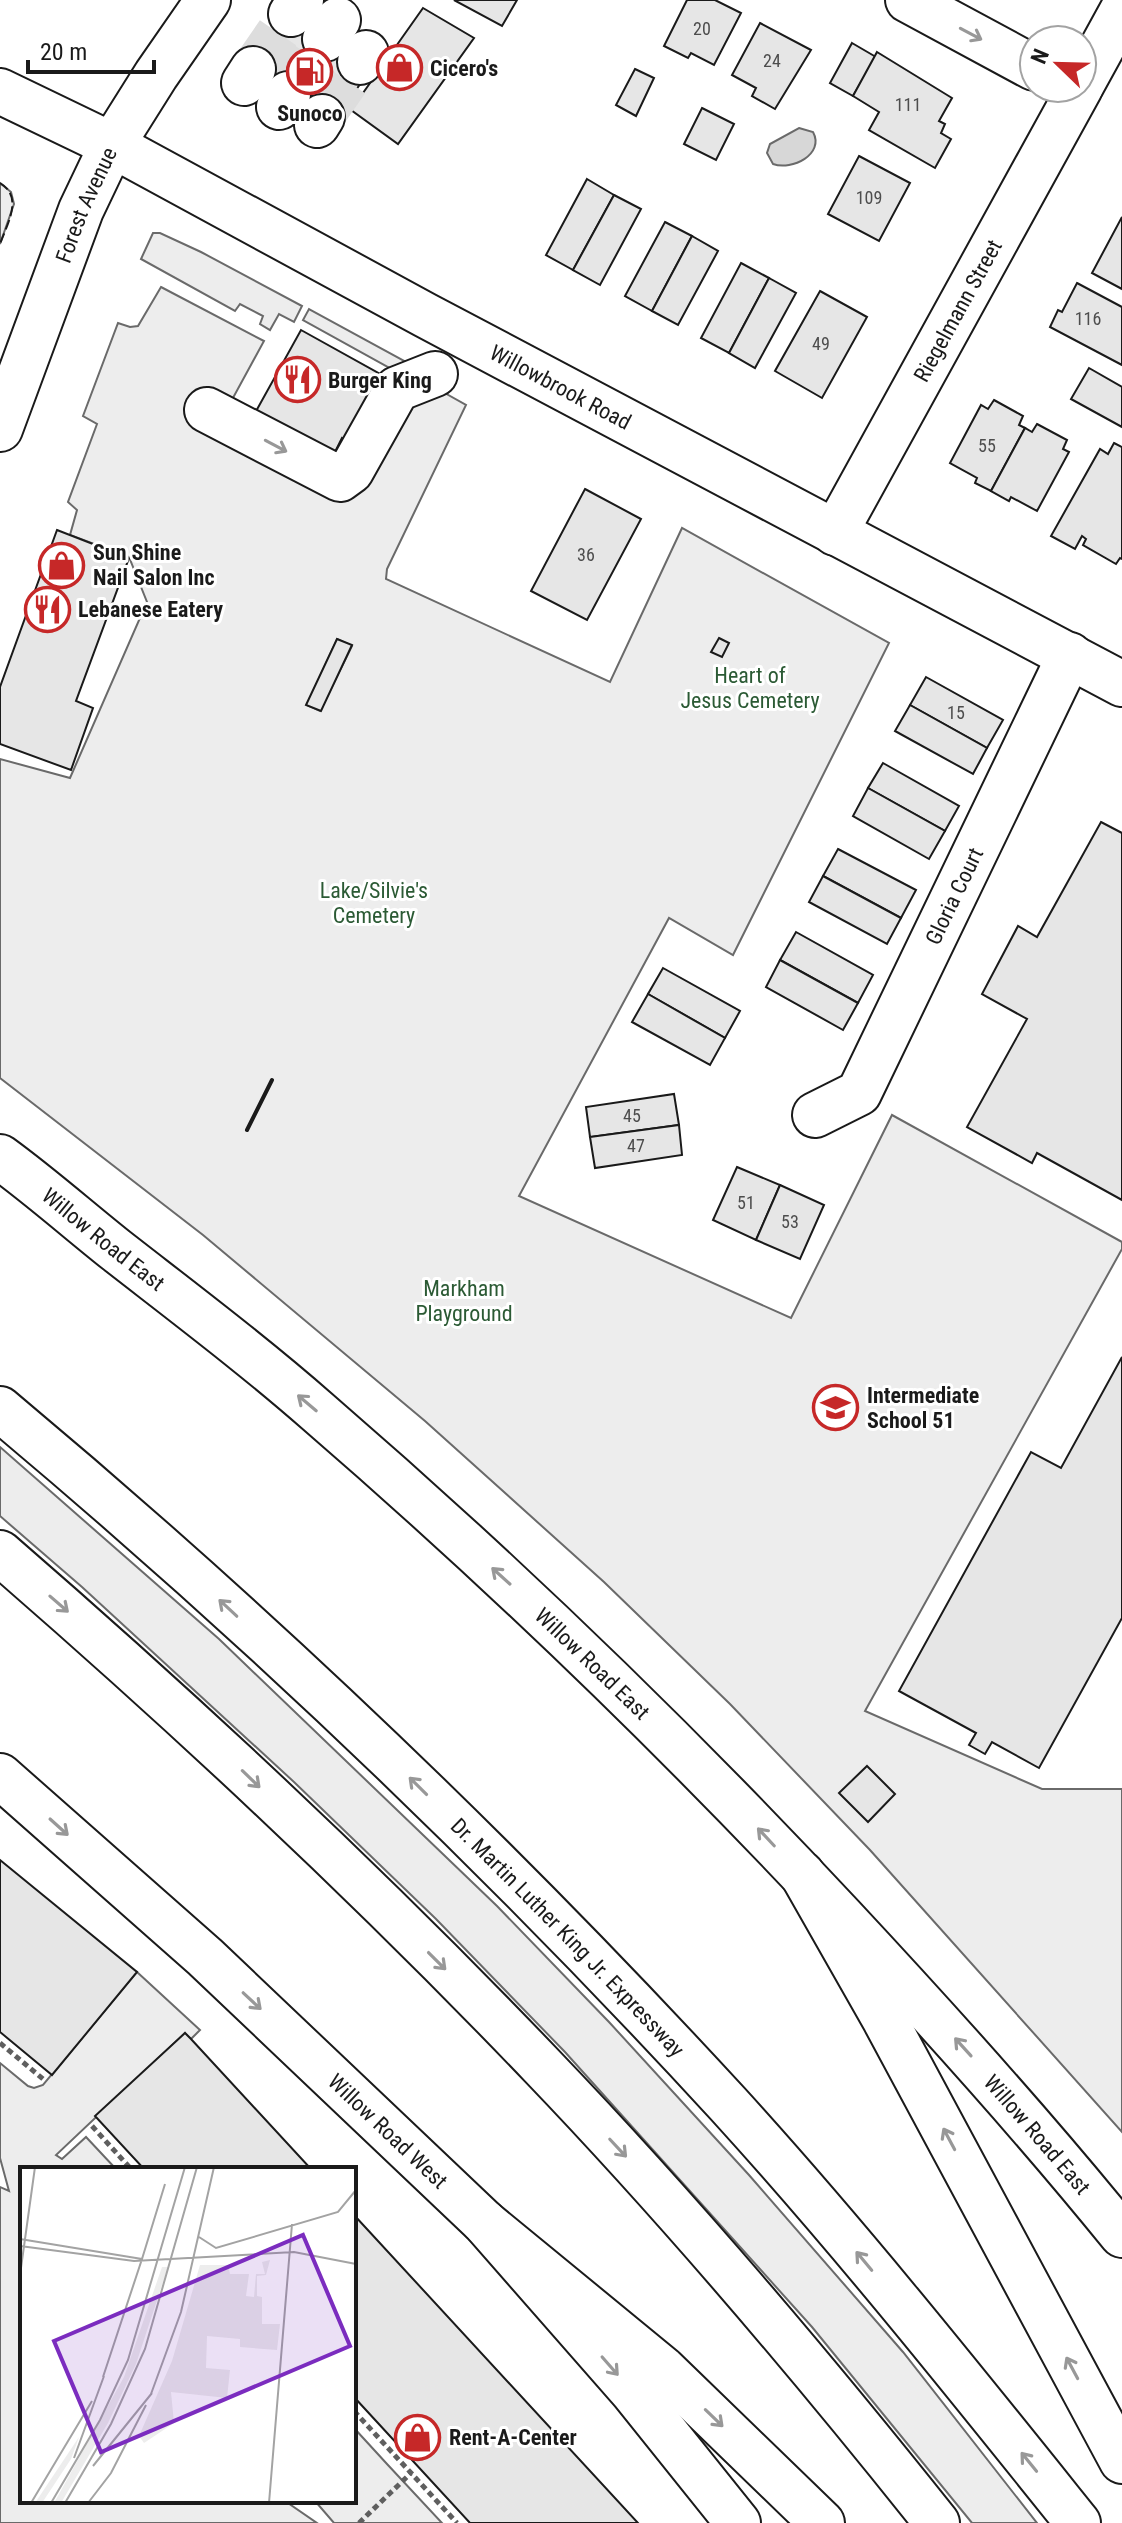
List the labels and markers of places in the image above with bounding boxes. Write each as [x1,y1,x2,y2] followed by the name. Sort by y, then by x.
[375,44,423,92] shop icon: Cicero's
[286,48,334,96] fuel station icon: Sunoco
[430,56,498,81] place label: Cicero's
[277,101,343,126] place label: Sunoco
[273,356,321,404] restaurant icon: Burger King
[328,368,432,393] place label: Burger King
[93,540,215,590] place label: Sun Shine Nail Salon Inc
[38,541,86,589] shop icon: Sun Shine Nail Salon Inc
[23,585,71,633] restaurant icon: Lebanese Eatery
[78,597,223,622] place label: Lebanese Eatery
[867,1383,979,1433] place label: Intermediate School 51
[812,1384,860,1432] school or university icon: Intermediate School 51
[394,2413,442,2461] shop icon: Rent-A-Center
[449,2425,577,2450] place label: Rent-A-Center

